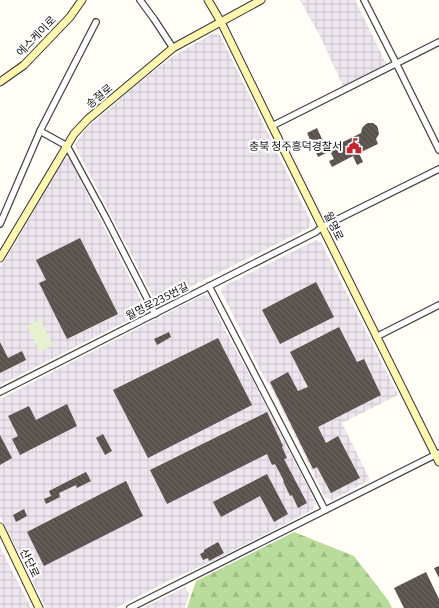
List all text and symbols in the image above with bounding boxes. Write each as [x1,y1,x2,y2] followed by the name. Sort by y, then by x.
[14,14,59,59] street label: 에스케이로
[84,82,115,111] street label: 송절로
[345,137,363,155] public building icon: 충북 청주흥덕경찰서
[249,140,342,153] place label: 충북 청주흥덕경찰서
[321,210,346,243] street label: 월명로
[124,280,191,323] street label: 월명로235번길
[17,547,42,580] street label: 산단로

